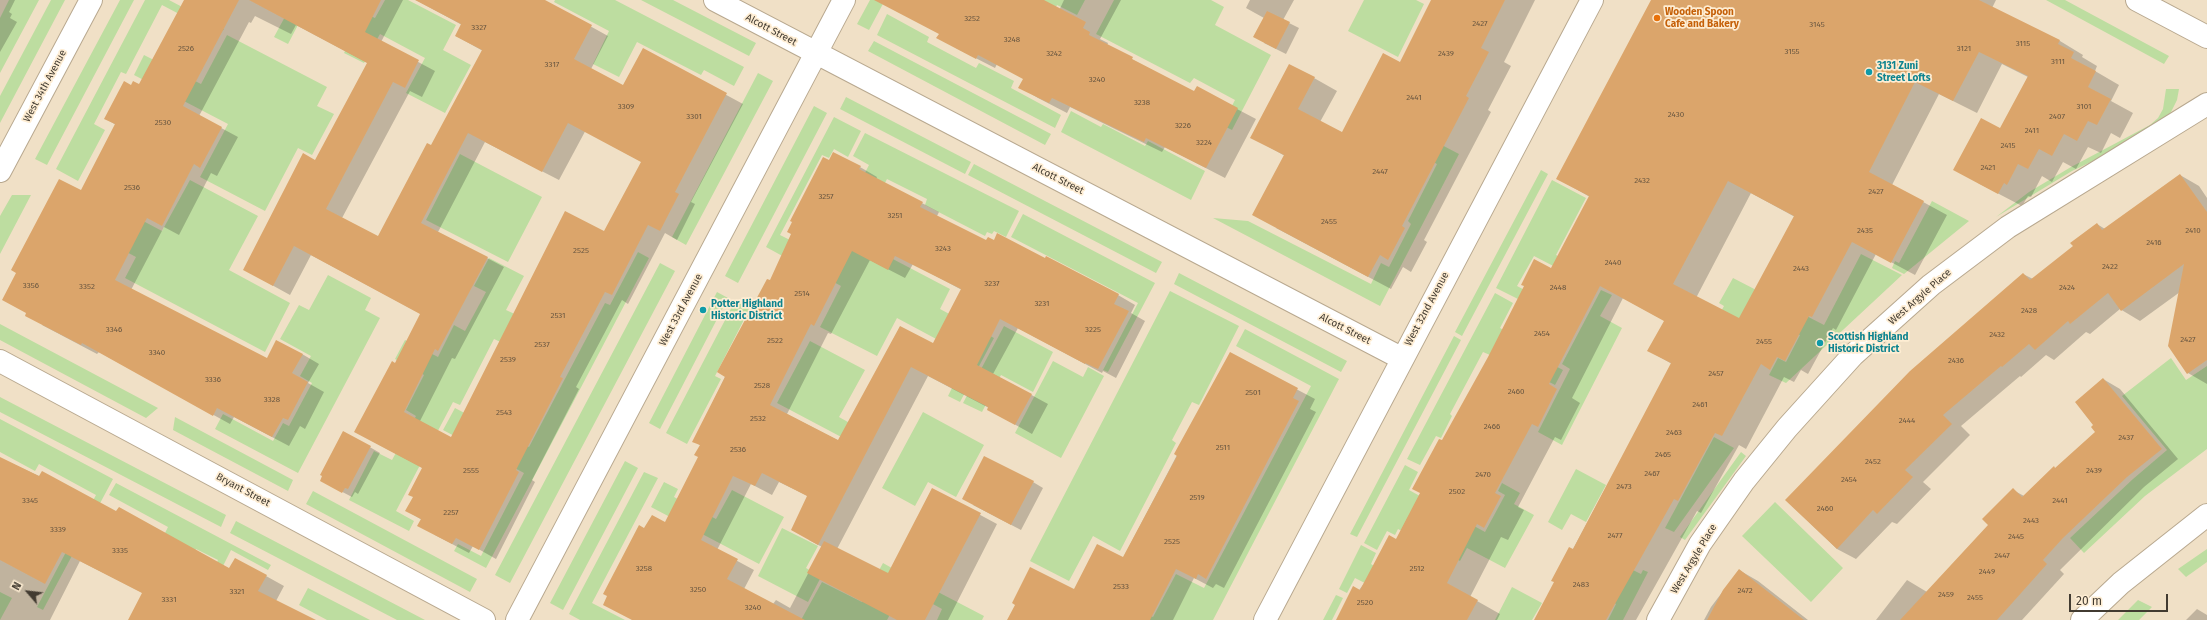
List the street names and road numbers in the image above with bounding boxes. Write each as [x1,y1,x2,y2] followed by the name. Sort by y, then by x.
[743,12,799,48] street label: Alcott Street
[21,48,69,124] street label: West 34th Avenue
[1030,161,1086,197] street label: Alcott Street
[1886,267,1954,327] street label: West Argyle Place
[1402,270,1452,348] street label: West 32nd Avenue
[657,272,705,348] street label: West 33rd Avenue
[1317,311,1373,347] street label: Alcott Street
[214,471,272,509] street label: Bryant Street
[1668,522,1720,596] street label: West Argyle Place

